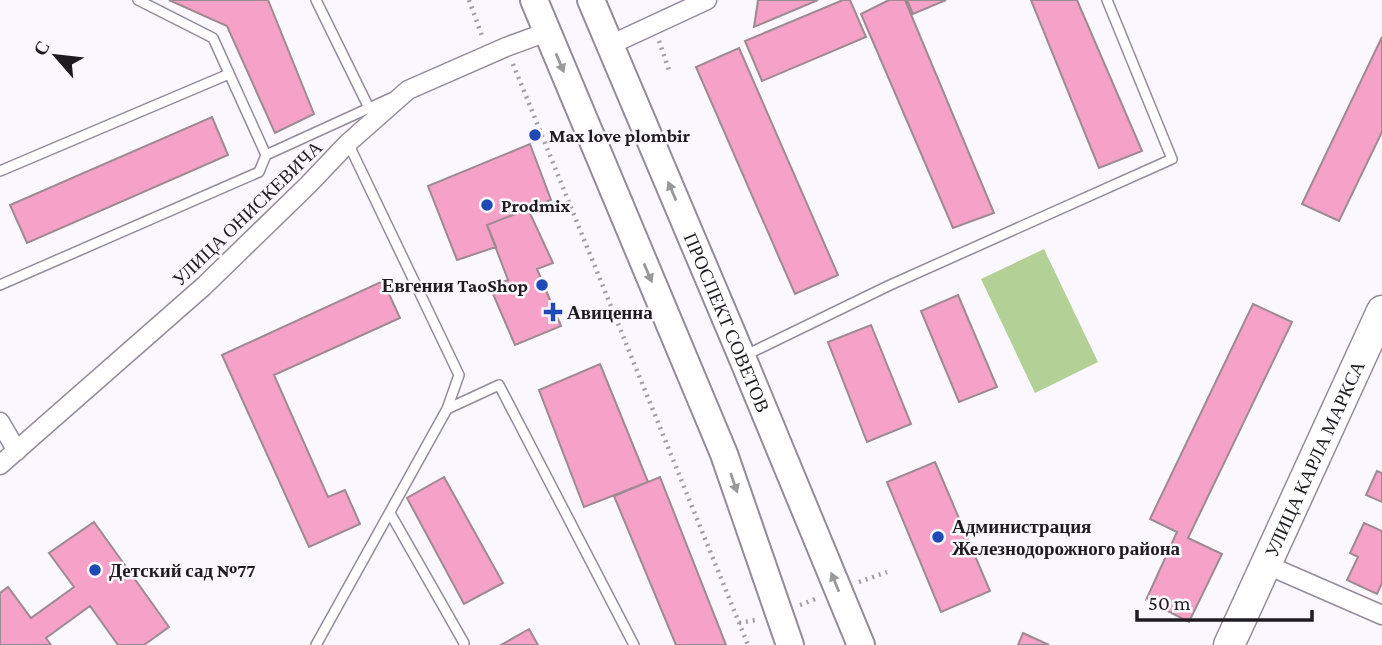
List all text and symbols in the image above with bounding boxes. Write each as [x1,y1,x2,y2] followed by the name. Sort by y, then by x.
[21,21,91,91] north arrow
[29,37,54,59] text: С
[554,53,566,73] one-way arrow
[549,125,691,146] place label: Max love plombir
[527,127,543,143] marker: Max love plombir
[168,136,327,290] street label: УЛИЦА ОНИСКЕВИЧА
[666,181,678,201] one-way arrow
[501,195,571,216] place label: Prodmix
[479,197,495,213] marker: Prodmix
[680,230,774,416] street label: ПРОСПЕКТ СОВЕТОВ
[643,262,654,283] one-way arrow
[382,275,528,296] place label: Евгения TaoShop
[534,277,550,293] marker: Евгения TaoShop
[567,302,653,323] place label: Авиценна
[545,304,561,320] marker: Авиценна
[1261,357,1369,560] street label: УЛИЦА КАРЛА МАРКСА
[729,473,740,494] one-way arrow
[952,516,1181,559] place label: Администрация Железнодорожного района
[930,529,946,545] marker: Администрация Железнодорожного района
[109,560,256,581] place label: Детский сад №77
[87,562,103,578] marker: Детский сад №77
[829,572,841,592] one-way arrow
[1137,578,1312,622] scale bar
[1148,591,1191,615] text: 50 m

